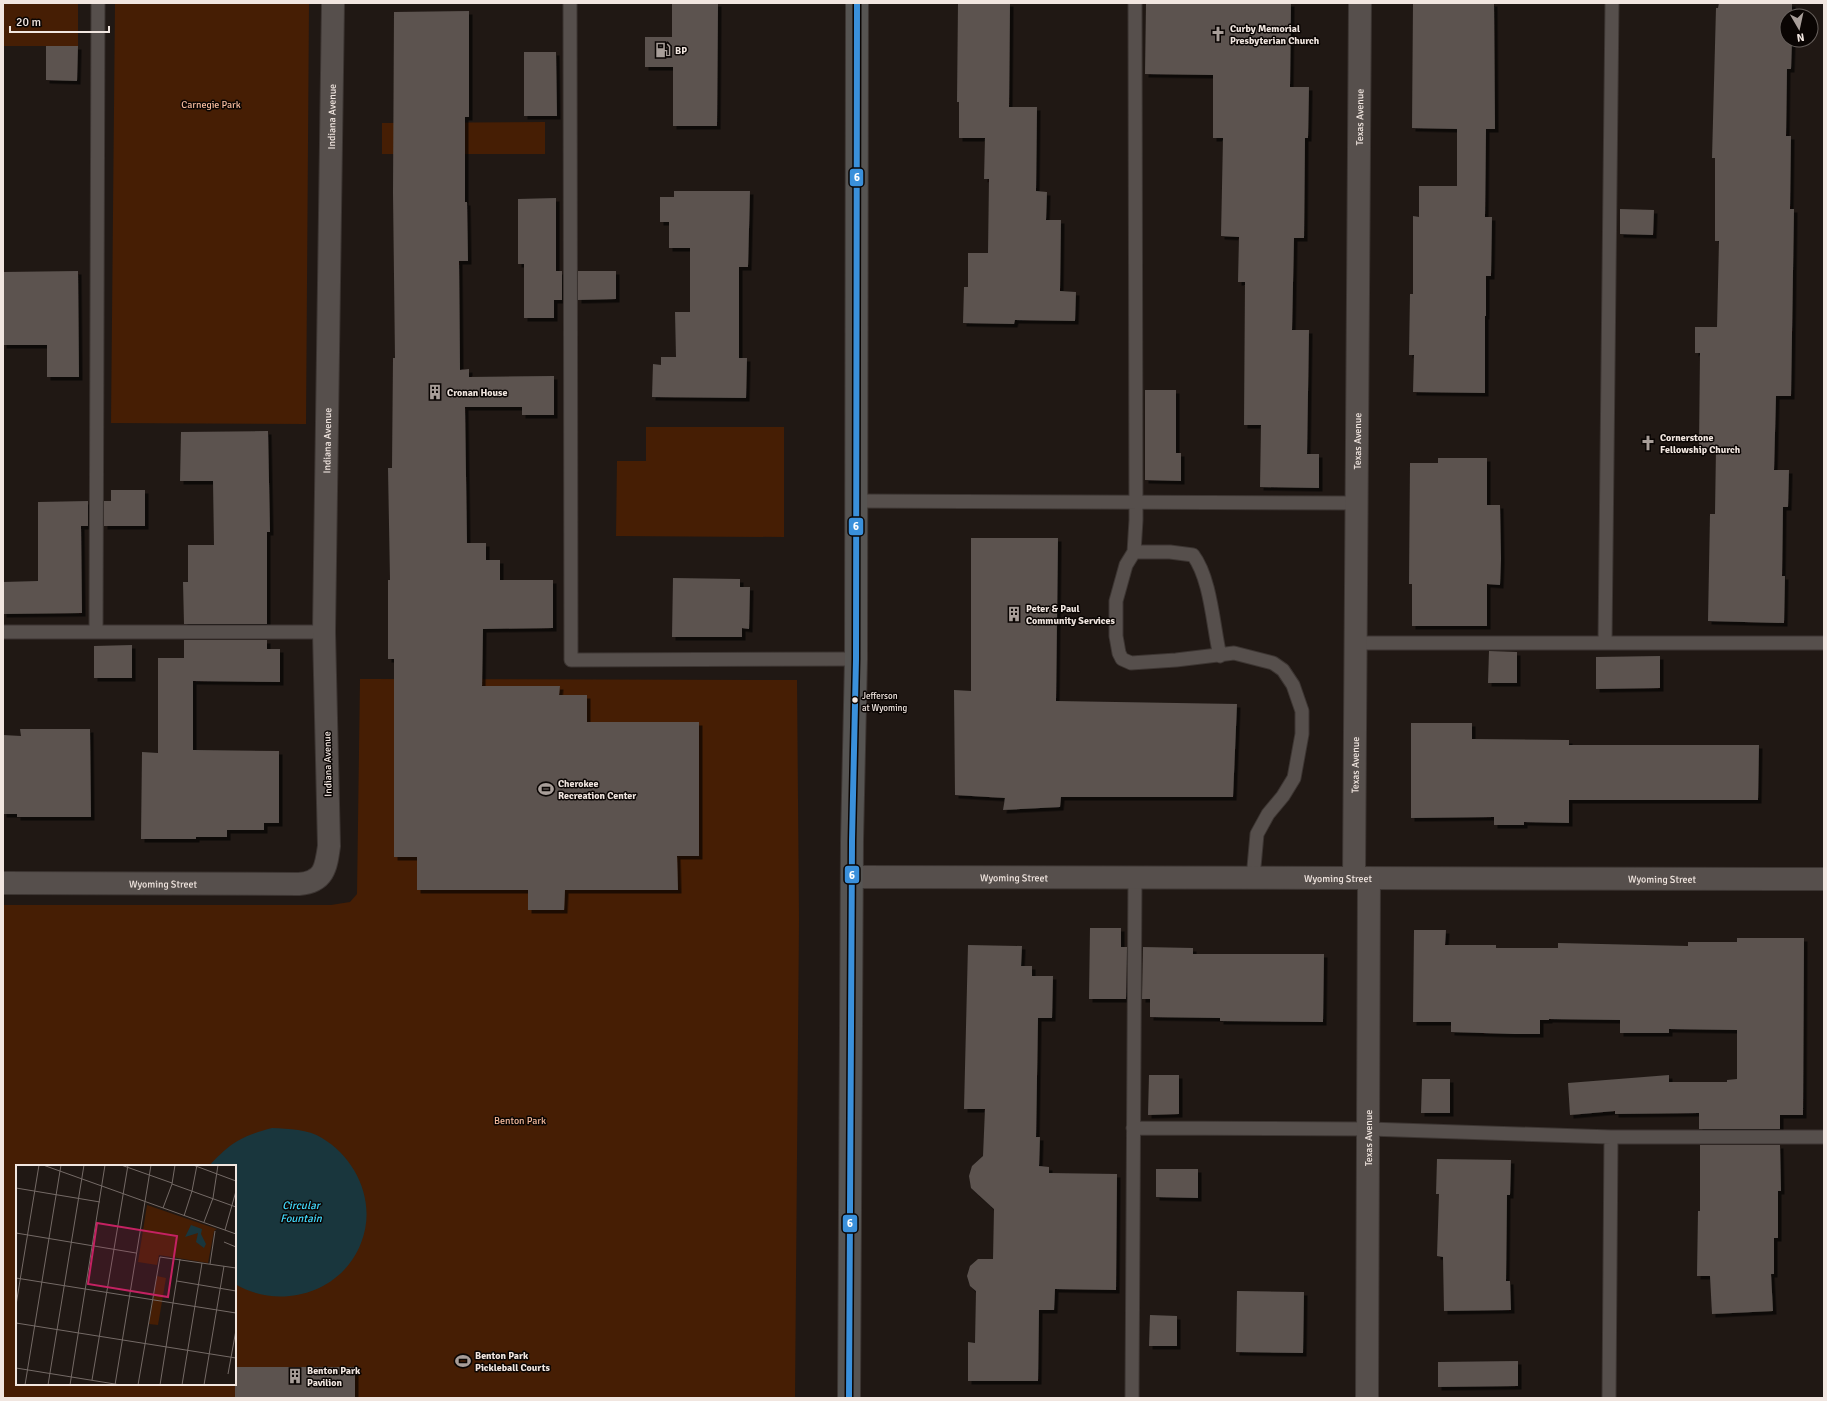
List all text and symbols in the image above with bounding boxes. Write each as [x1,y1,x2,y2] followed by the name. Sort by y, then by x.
[10,8,109,34] scale bar
[1779,8,1819,48] north arrow
[16,15,41,30] text: 20 m
[1230,23,1320,47] place label: Curby Memorial Presbyterian Church
[1209,25,1227,43] church icon: Curby Memorial Presbyterian Church
[1796,30,1805,44] text: N
[654,41,672,59] fuel station icon: BP
[675,45,687,57] place label: BP
[326,84,339,149] street label: Indiana Avenue
[1354,89,1366,145] street label: Texas Avenue
[181,99,241,111] park label: Carnegie Park
[849,168,864,187] line badge: 6
[854,171,860,184] text: 6
[426,383,444,401] building icon: Cronan House
[447,387,507,399] place label: Cronan House
[321,408,334,473] street label: Indiana Avenue
[1352,413,1364,469] street label: Texas Avenue
[1660,432,1741,456] place label: Cornerstone Fellowship Church
[1639,434,1657,452] church icon: Cornerstone Fellowship Church
[848,517,864,536] line badge: 6
[853,520,859,533] text: 6
[1026,603,1115,627] place label: Peter & Paul Community Services
[1005,605,1023,623] building icon: Peter & Paul Community Services
[862,691,908,714] place label: Jefferson at Wyoming
[850,695,860,705] marker: Jefferson at Wyoming
[321,731,335,797] street label: Indiana Avenue
[1350,737,1362,793] street label: Texas Avenue
[558,778,636,802] place label: Cherokee Recreation Center
[537,780,555,798] sports icon: Cherokee Recreation Center
[844,865,860,884] line badge: 6
[849,869,855,882] text: 6
[980,872,1049,884] street label: Wyoming Street
[1304,873,1373,885] street label: Wyoming Street
[1628,874,1697,886] street label: Wyoming Street
[129,878,198,891] street label: Wyoming Street
[1363,1110,1375,1166] street label: Texas Avenue
[494,1115,546,1127] park label: Benton Park
[16,1165,236,1385] inset map
[280,1199,323,1225] water label: Circular Fountain
[842,1214,858,1233] line badge: 6
[847,1217,853,1230] text: 6
[475,1350,550,1374] place label: Benton Park Pickleball Courts
[454,1352,472,1370] sports icon: Benton Park Pickleball Courts
[307,1365,361,1389] place label: Benton Park Pavilion
[286,1367,304,1385] building icon: Benton Park Pavilion

